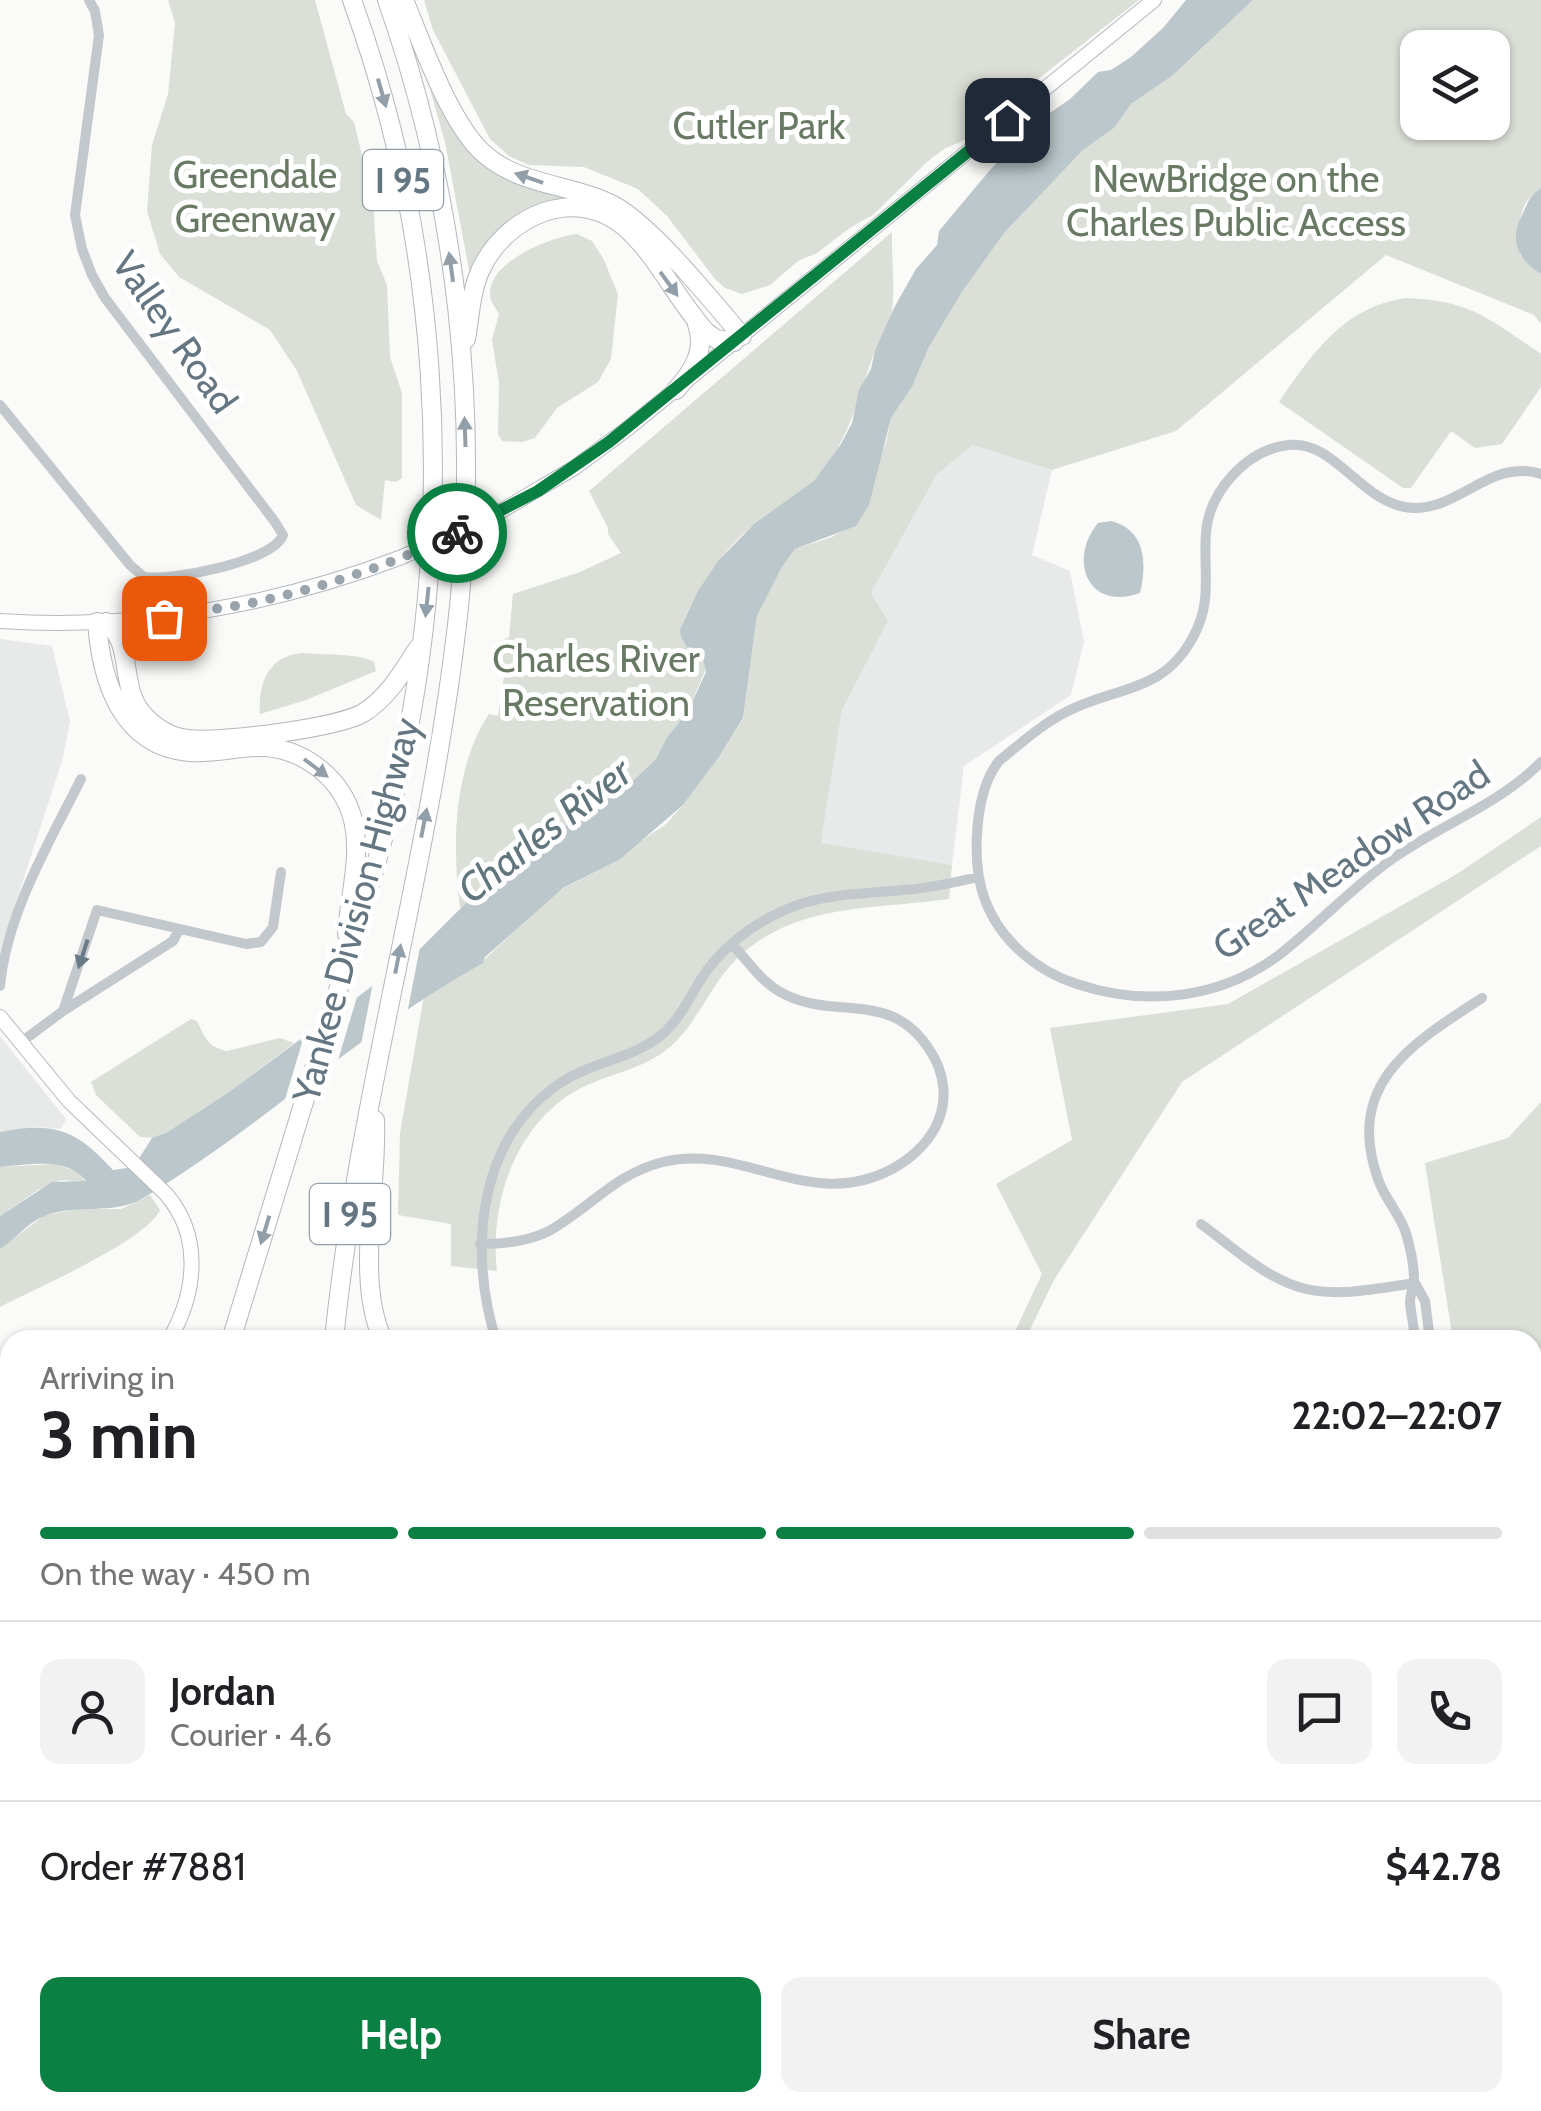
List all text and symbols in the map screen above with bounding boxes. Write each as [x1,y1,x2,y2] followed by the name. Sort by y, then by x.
[1400,30,1510,140] map controls
[1400,30,1510,140] button: layers
[374,78,390,109] one-way arrow
[965,78,1050,163] pin
[980,93,1035,148] icon: home
[673,102,845,149] park label: Cutler Park
[363,150,443,210] road number: I 95
[173,151,337,242] park label: Greendale Greenway
[1066,155,1406,246] park label: NewBridge on the Charles Public Access
[514,169,544,184] one-way arrow
[102,242,248,422] street label: Valley Road
[443,251,459,282] one-way arrow
[659,271,678,297] one-way arrow
[456,415,472,447] one-way arrow
[407,483,507,583] courier
[430,506,485,561] icon: bike
[122,576,207,661] pin
[418,587,434,619] one-way arrow
[137,591,192,646] icon: bag
[492,635,700,726] park label: Charles River Reservation
[282,712,430,1109] street label: Yankee Division Highway
[447,746,642,913] water label: Charles River
[1204,750,1498,970] street label: Great Meadow Road
[303,757,329,777] one-way arrow
[416,808,432,839] one-way arrow
[74,939,89,969] one-way arrow
[391,943,406,974] one-way arrow
[310,1184,390,1244] road number: I 95
[256,1215,271,1245] one-way arrow
[40,1358,175,1397] text: Arriving in
[1291,1392,1502,1439] text: 22:02–22:07
[40,1395,198,1474] text: 3 min
[40,1554,311,1593] text: On the way · 450 m
[40,1659,145,1764] button: person
[1267,1659,1372,1764] button: chat
[1397,1659,1502,1764] button: phone
[170,1668,276,1715] text: Jordan
[170,1715,332,1754] text: Courier · 4.6
[40,1843,246,1890] text: Order #7881
[1385,1843,1502,1890] text: $42.78
[40,1977,761,2092] button: Help
[781,1977,1502,2092] button: Share

